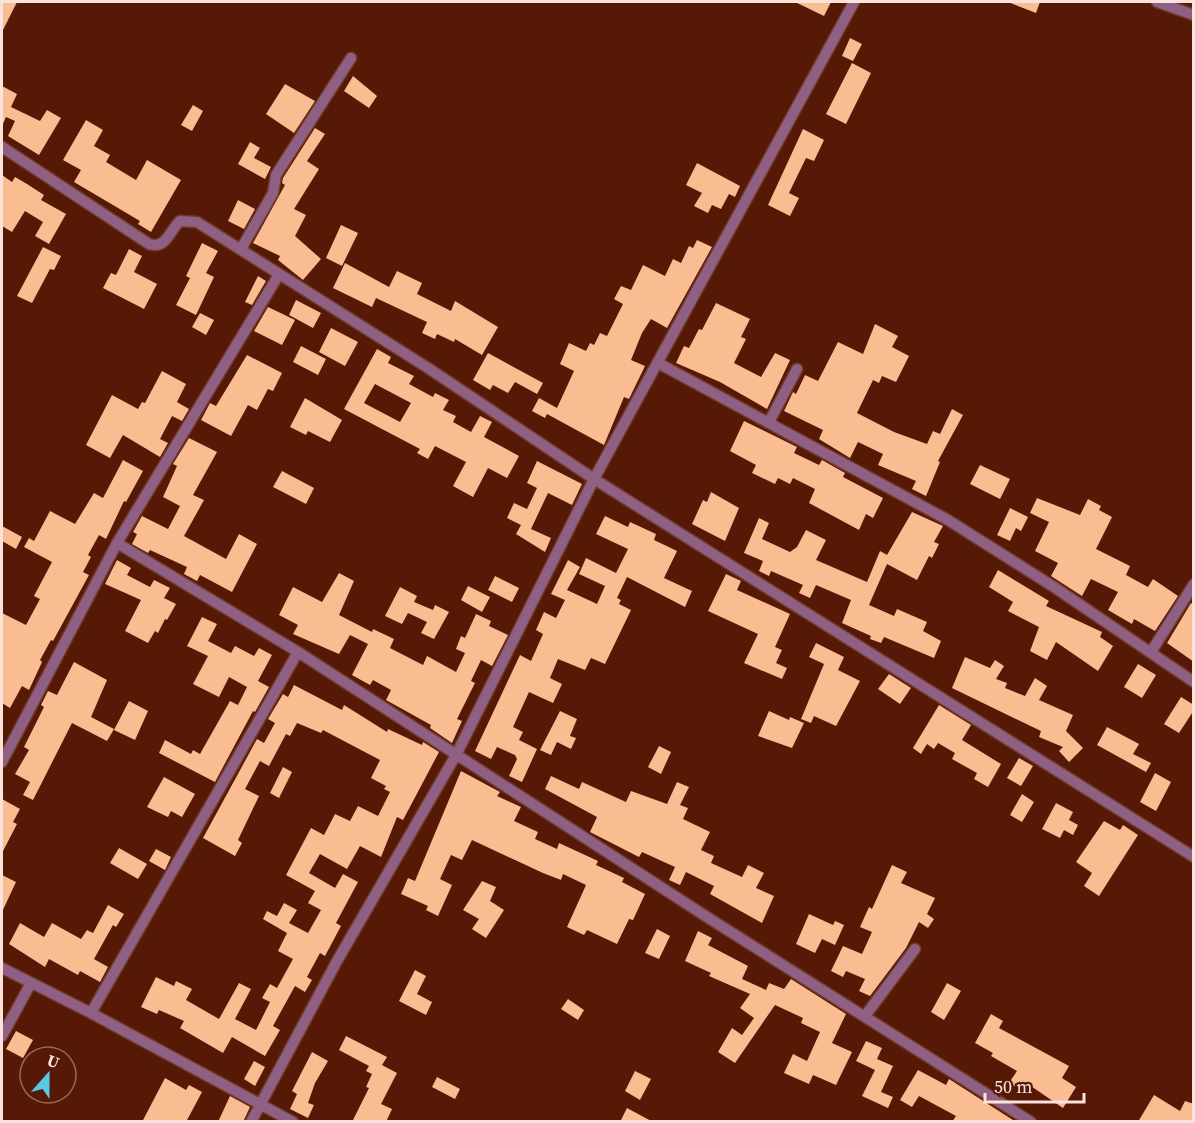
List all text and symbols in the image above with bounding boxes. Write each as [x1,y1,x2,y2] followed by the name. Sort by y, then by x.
[18,1045,78,1105] north arrow
[44,1049,63,1073] text: U
[985,1066,1084,1104] scale bar
[994,1074,1032,1099] text: 50 m

